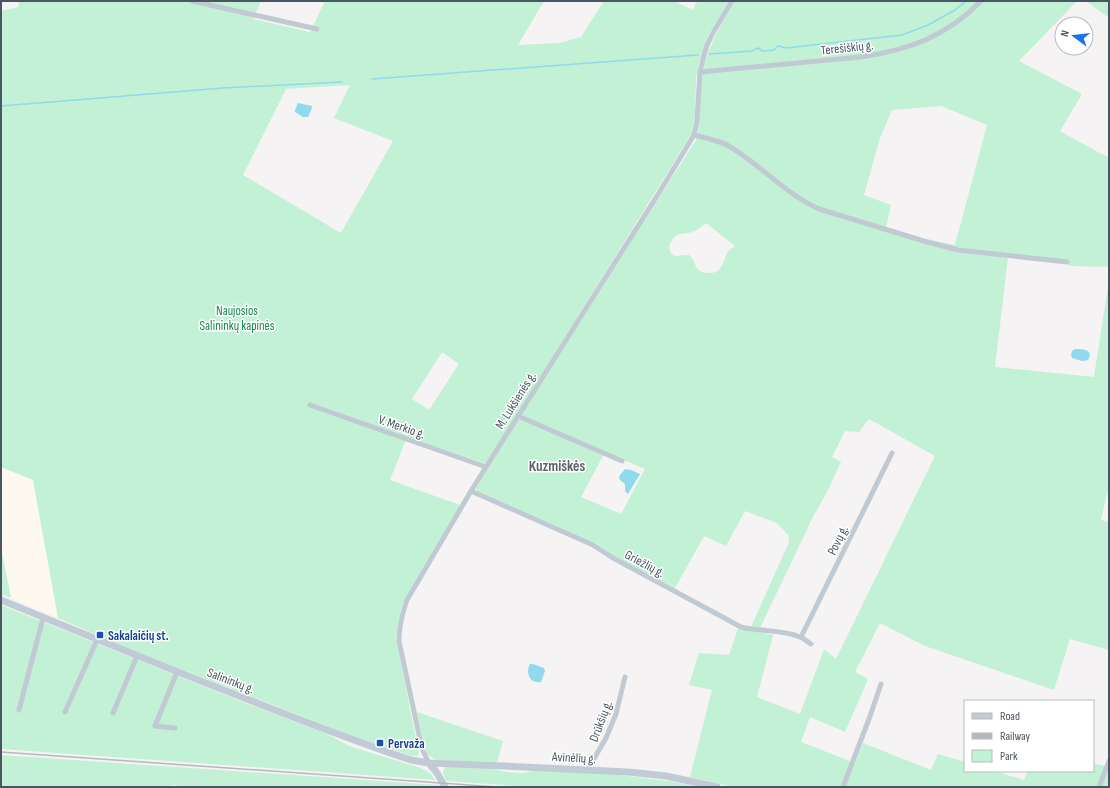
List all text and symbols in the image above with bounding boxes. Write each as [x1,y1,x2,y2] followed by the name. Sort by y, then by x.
[1054,16,1094,56] north arrow
[1058,29,1072,38] text: N
[820,37,874,59] street label: Terešiškių g.
[200,303,275,334] park label: Naujosios Salininkų kapinės
[492,369,540,432] street label: M. Lukšienės g.
[376,411,427,442] street label: V. Merkio g.
[529,457,585,476] district label: Kuzmiškės
[824,523,852,558] street label: Povų g.
[622,547,667,581] street label: Griežlių g.
[108,628,169,644] place label: Sakalaičių st.
[95,630,105,640] marker: Sakalaičių st.
[205,665,257,697] street label: Salininkų g.
[586,699,616,744] street label: Drūkšių g.
[964,700,1094,772] legend
[1000,709,1020,724] text: Road
[1000,729,1031,744] text: Railway
[388,736,424,752] place label: Pervaža
[375,738,385,748] marker: Pervaža
[551,749,596,767] street label: Avinėlių g.
[1000,749,1018,764] text: Park

